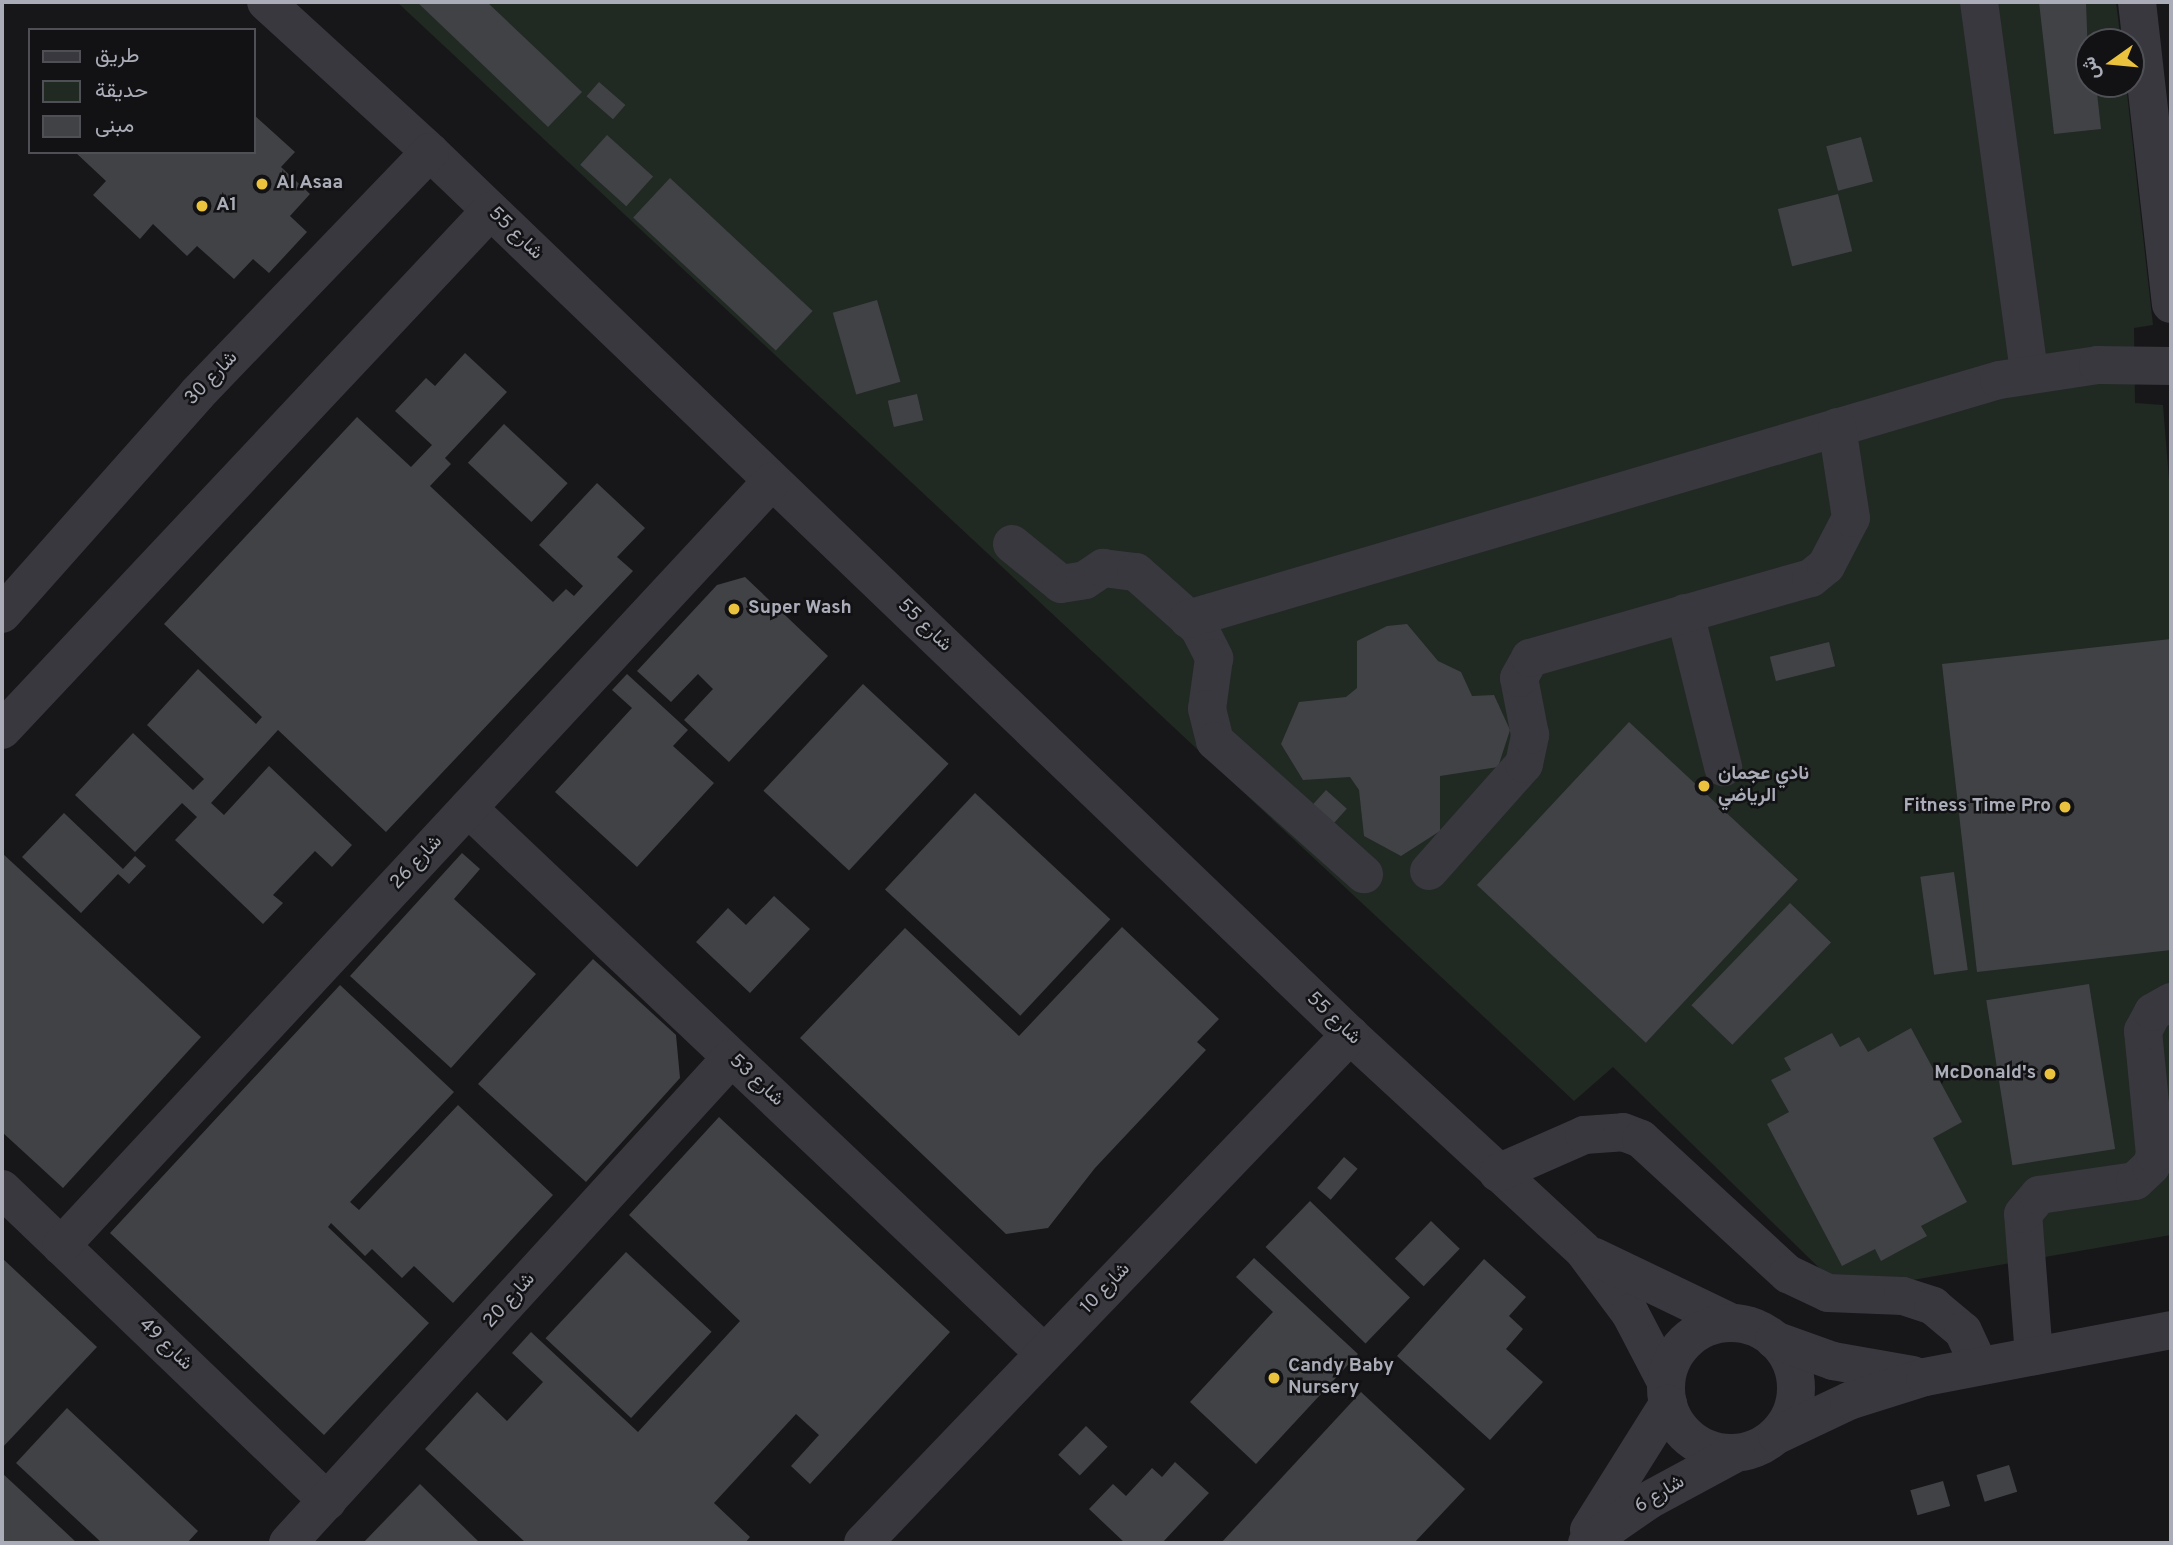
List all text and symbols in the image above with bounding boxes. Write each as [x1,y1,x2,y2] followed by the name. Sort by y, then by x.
[28,28,256,154] legend
[2075,28,2145,98] north arrow
[95,43,140,70] text: طريق
[2077,54,2106,82] text: ش
[95,78,148,105] text: حديقة
[95,113,134,140] text: مبنى
[276,173,344,195] place label: Al Asaa
[254,176,270,192] marker: Al Asaa
[216,195,237,217] place label: A1
[194,198,210,214] marker: A1
[483,203,547,265] street label: شارع 55
[181,347,243,411] street label: شارع 30
[892,595,956,657] street label: شارع 55
[748,598,852,620] place label: Super Wash
[726,601,742,617] marker: Super Wash
[1718,764,1809,808] place label: نادي عجمان الرياضي
[1696,778,1712,794] marker: نادي عجمان الرياضي
[1904,796,2051,818] place label: Fitness Time Pro
[2057,799,2073,815] marker: Fitness Time Pro
[386,831,448,895] street label: شارع 26
[1301,988,1365,1050] street label: شارع 55
[724,1050,788,1112] street label: شارع 53
[1934,1063,2036,1085] place label: McDonald's
[2042,1066,2058,1082] marker: McDonald's
[1076,1259,1136,1319] street label: شارع 10
[479,1269,541,1333] street label: شارع 20
[134,1314,196,1376] street label: شارع 49
[1288,1356,1394,1400] place label: Candy Baby Nursery
[1266,1370,1282,1386] marker: Candy Baby Nursery
[1631,1471,1689,1519] street label: شارع 6

